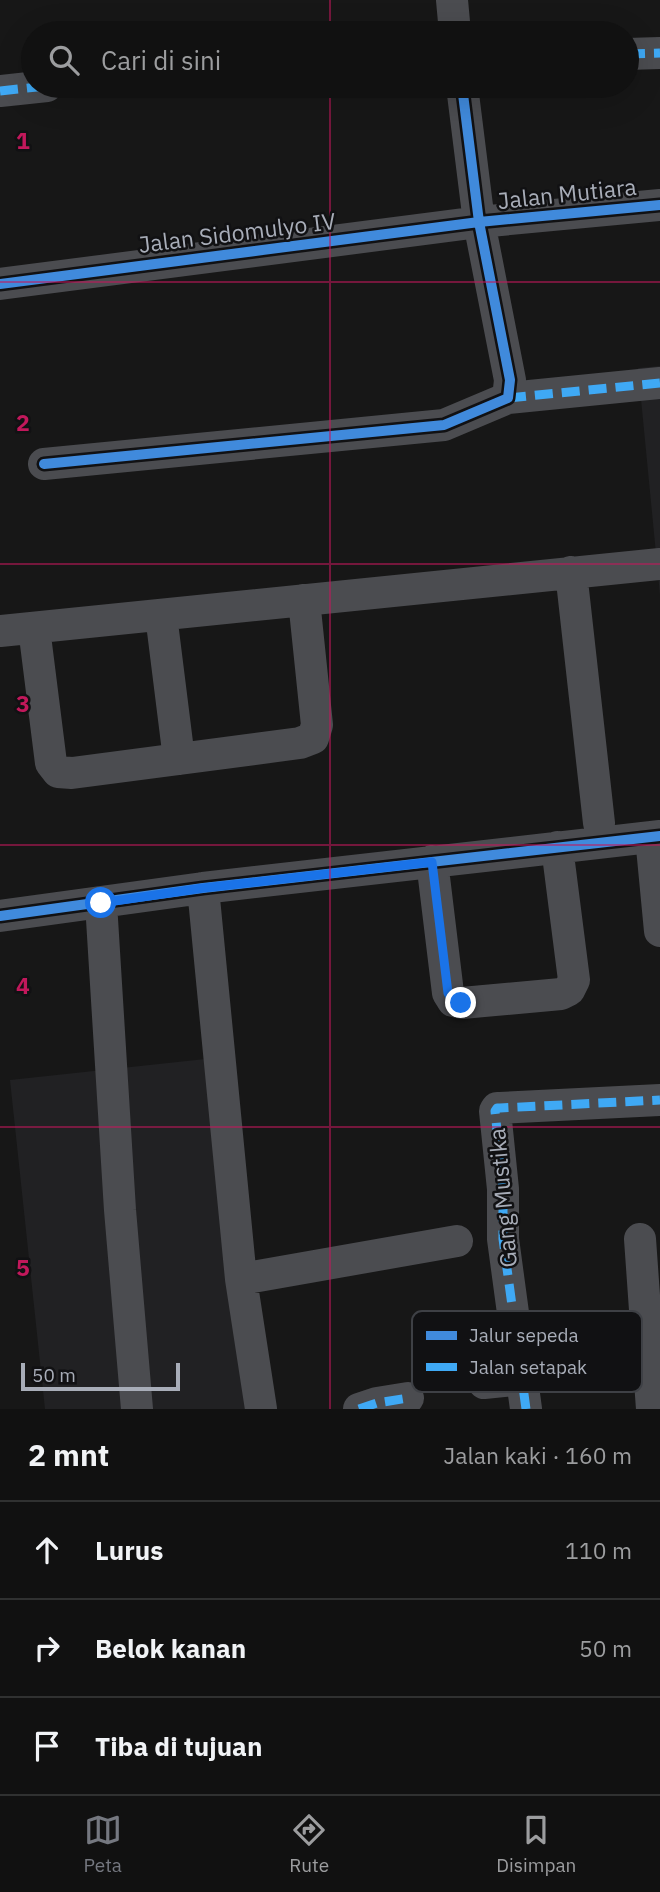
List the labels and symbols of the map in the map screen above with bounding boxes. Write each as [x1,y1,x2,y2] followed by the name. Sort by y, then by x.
[16,125,30,155] text: 1
[496,171,638,215] street label: Jalan Mutiara
[137,205,337,259] street label: Jalan Sidomulyo IV
[16,407,30,437] text: 2
[16,688,30,718] text: 3
[85,887,116,918] route start
[16,970,30,1000] text: 4
[445,987,476,1018] route end
[481,1127,523,1269] street label: Gang Mustika
[16,1252,30,1282] text: 5
[412,1311,642,1392] legend
[469,1323,579,1347] text: Jalur sepeda
[469,1355,587,1379] text: Jalan setapak
[21,1360,180,1392] scale bar

